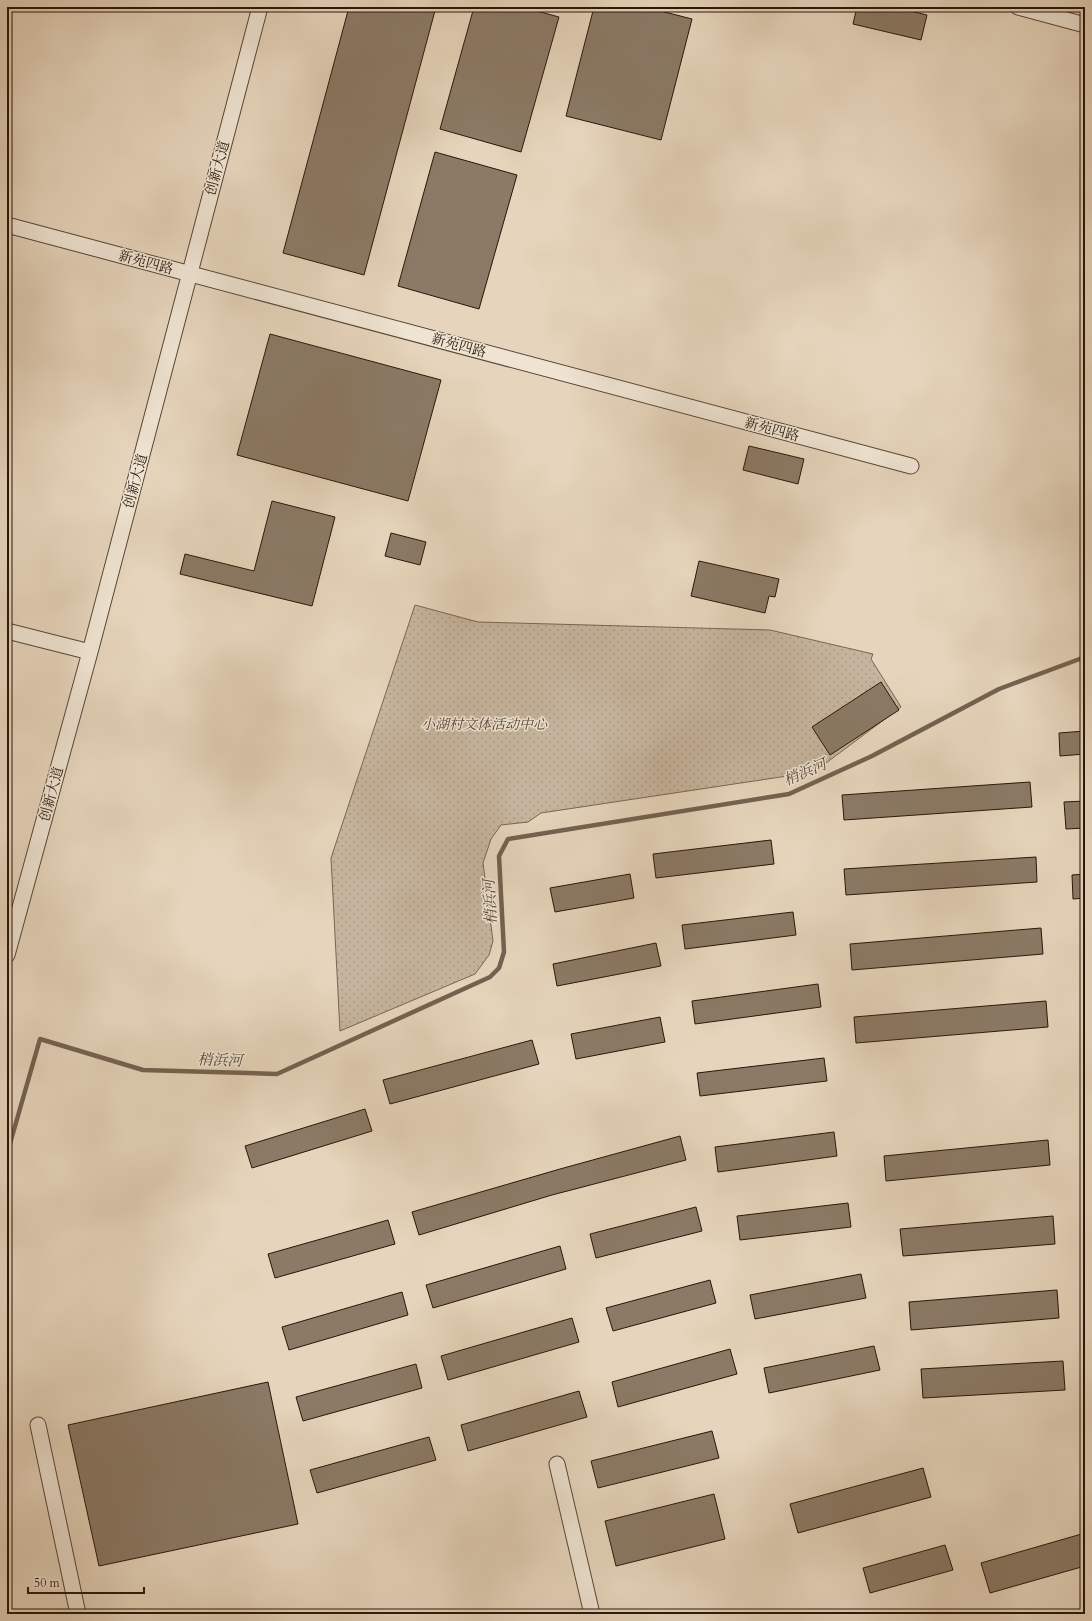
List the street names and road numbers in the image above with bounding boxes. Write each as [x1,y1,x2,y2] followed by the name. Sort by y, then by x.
[201,139,234,198] street label: 创新大道
[116,246,175,279] street label: 新苑四路
[429,329,488,362] street label: 新苑四路
[742,413,801,446] street label: 新苑四路
[119,452,152,511] street label: 创新大道
[35,765,68,824] street label: 创新大道

